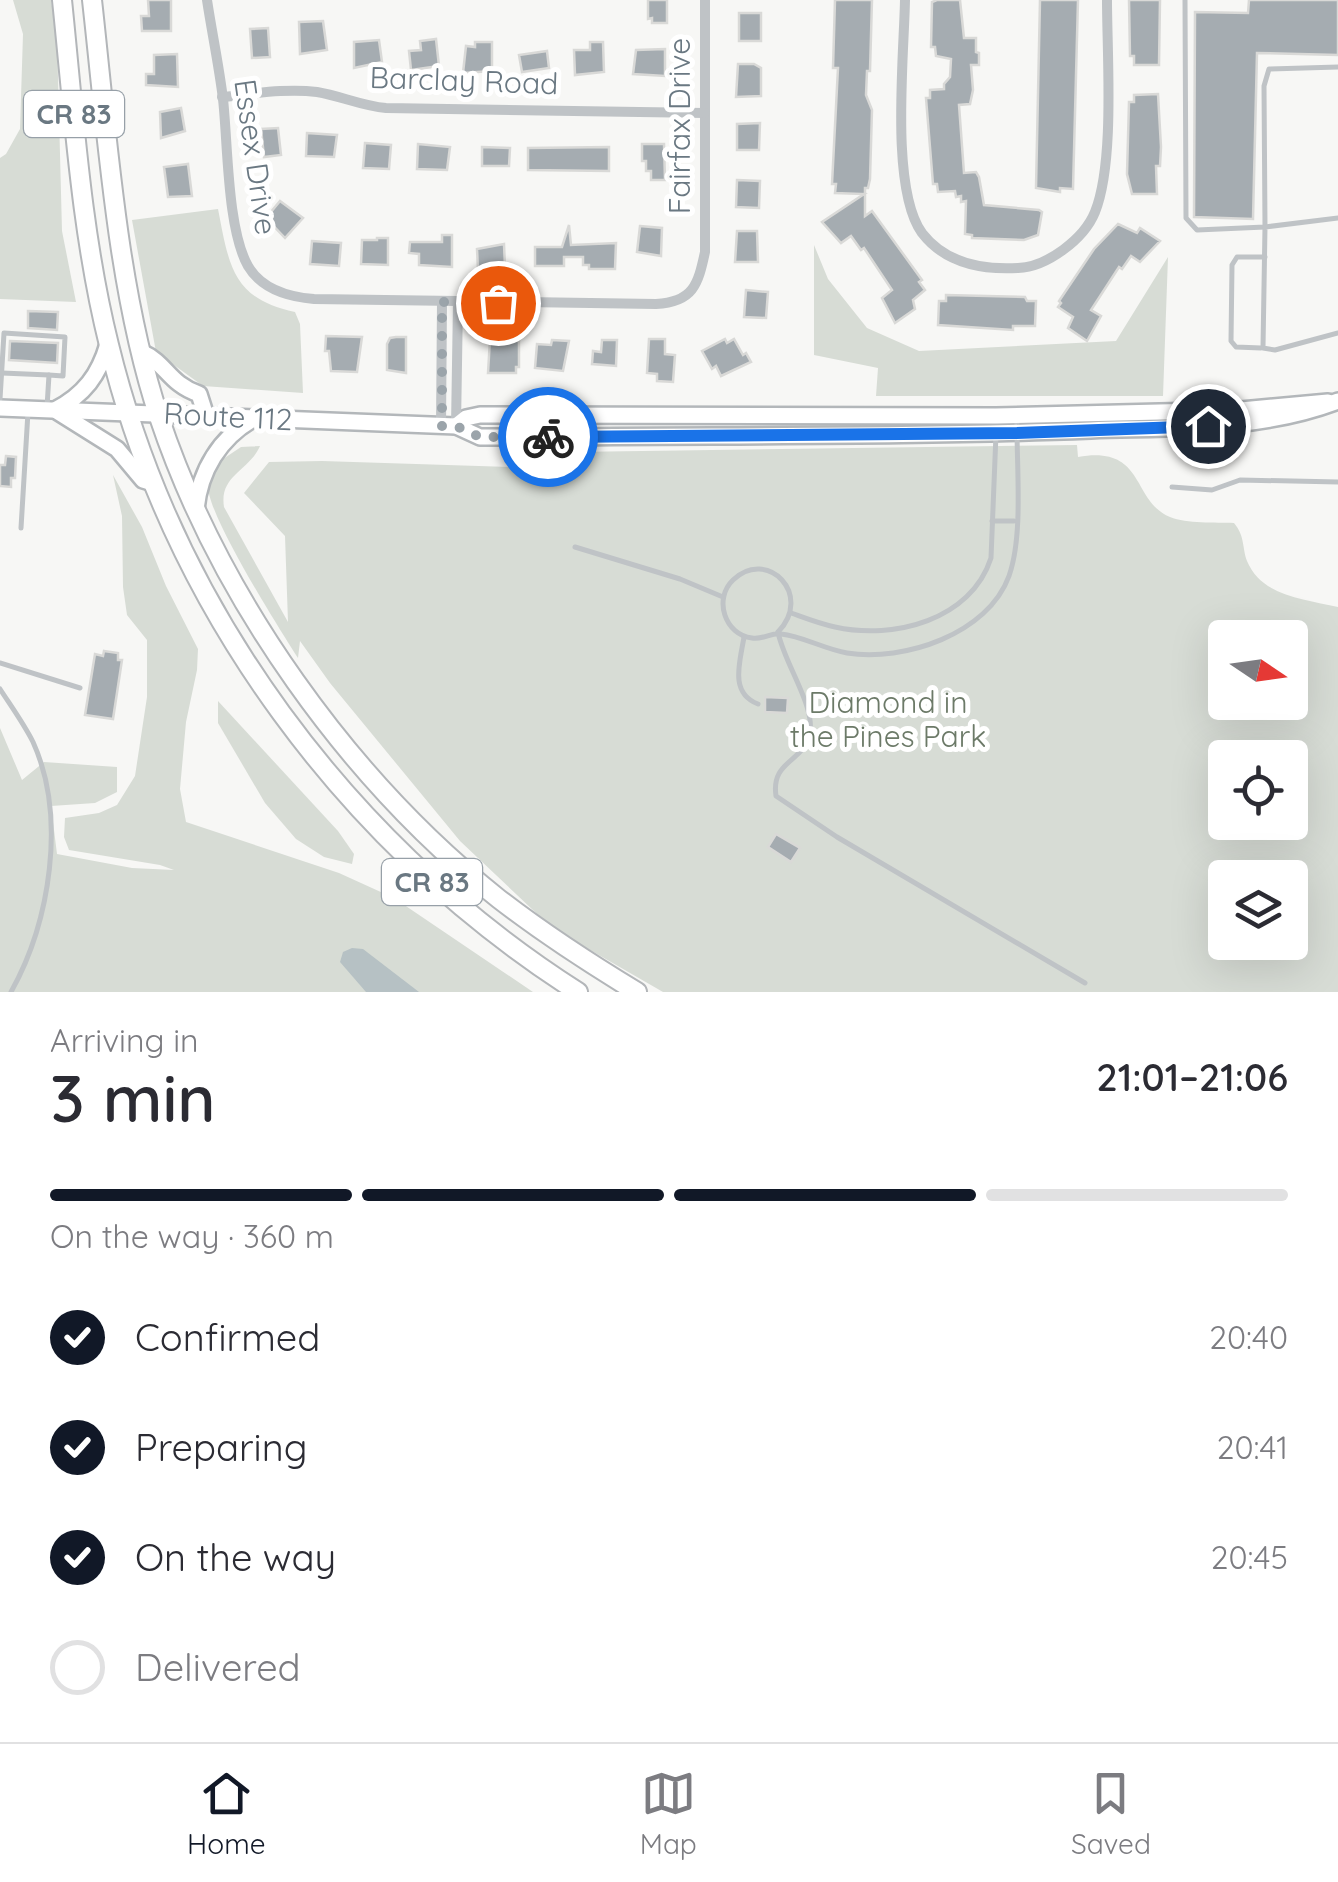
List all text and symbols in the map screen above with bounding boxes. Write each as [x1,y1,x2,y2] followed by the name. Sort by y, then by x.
[660,38,698,214] street label: Fairfax Drive
[369,58,559,102] street label: Barclay Road
[226,77,286,237] street label: Essex Drive
[24,91,124,137] road number: CR 83
[456,261,541,346] pin
[471,276,526,331] icon: bag
[1166,384,1251,469] pin
[498,387,598,487] courier
[163,394,294,438] street label: Route 112
[1181,399,1236,454] icon: home
[521,410,576,465] icon: bike
[1208,620,1308,720] north arrow
[1208,620,1308,960] map controls
[790,683,986,755] park label: Diamond in the Pines Park
[1208,740,1308,840] button: locate
[382,859,482,905] road number: CR 83
[1208,860,1308,960] button: layers
[50,1020,199,1060] text: Arriving in
[1096,1053,1288,1101] text: 21:01–21:06
[50,1057,216,1138] text: 3 min
[50,1216,334,1256] text: On the way · 360 m
[50,1310,105,1365] icon: check
[135,1313,320,1361] text: Confirmed
[1209,1317,1288,1357] text: 20:40
[50,1420,105,1475] icon: check
[135,1423,307,1471] text: Preparing
[1217,1427,1288,1467] text: 20:41
[50,1530,105,1585] icon: check
[135,1533,336,1581] text: On the way
[1211,1537,1288,1577] text: 20:45
[135,1643,301,1691] text: Delivered
[187,1766,266,1861] tab: Home
[640,1766,697,1861] tab: Map
[1071,1766,1151,1861] tab: Saved

